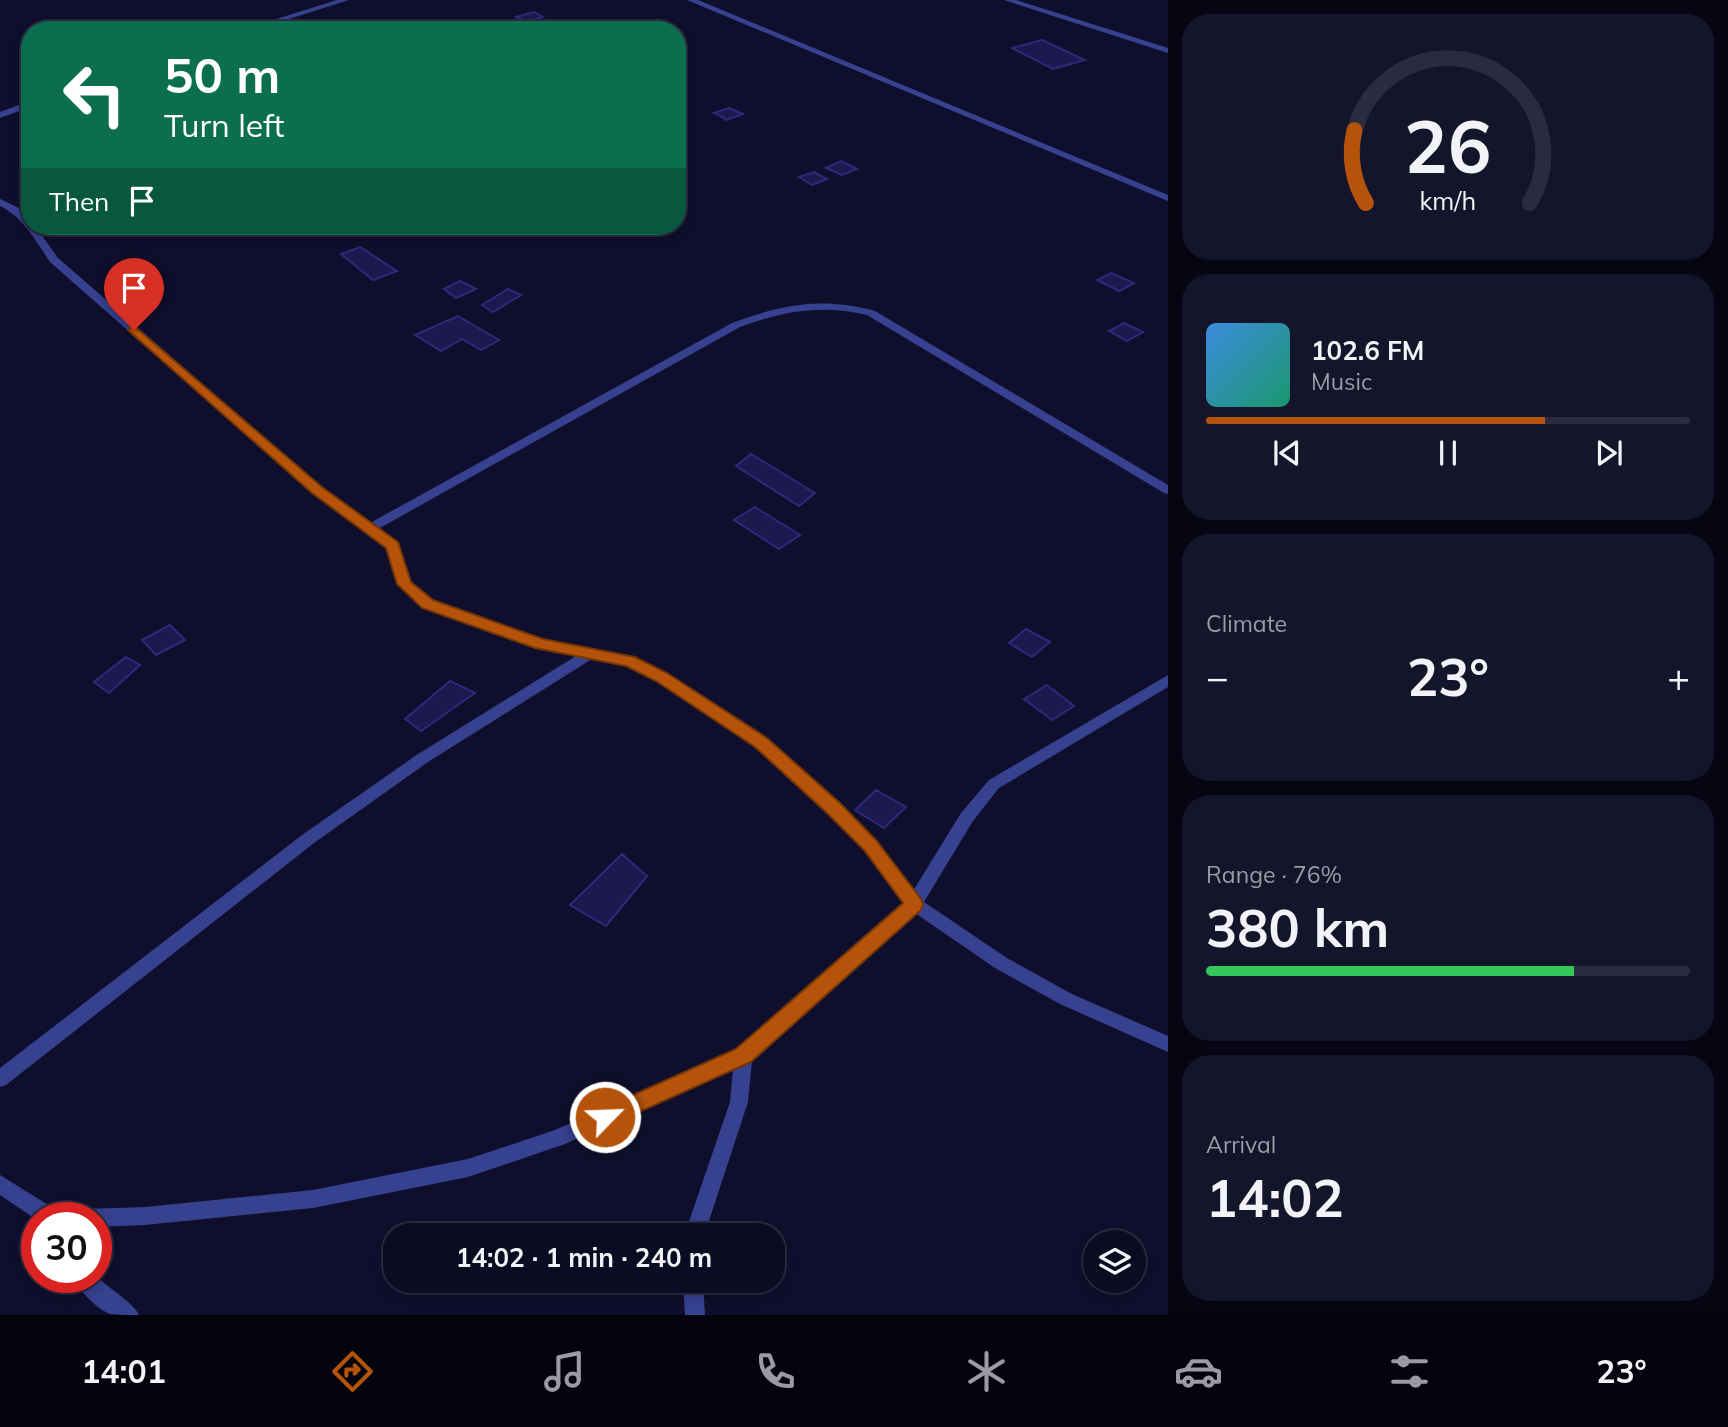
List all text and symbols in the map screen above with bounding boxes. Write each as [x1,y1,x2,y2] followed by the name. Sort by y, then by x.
[164,44,280,105] text: 50 m
[49,49,140,140] icon: left
[1404,100,1492,191] text: 26
[164,105,284,145] text: Turn left
[123,182,161,220] icon: arrive
[49,185,109,218] text: Then
[1420,185,1476,216] text: km/h
[104,258,164,330] pin
[115,269,153,307] icon: arrive
[1311,334,1424,367] text: 102.6 FM
[1311,367,1372,396] text: Music
[1268,434,1306,472] icon: previous
[1429,434,1467,472] icon: pause
[1590,434,1628,472] icon: next
[1206,609,1287,638] text: Climate
[1407,644,1489,709] text: 23°
[1206,653,1229,701] text: −
[1667,653,1690,701] text: +
[1206,860,1342,889] text: Range · 76%
[1206,895,1389,960] text: 380 km
[568,1080,642,1154] position arrow
[1206,1130,1276,1159] text: Arrival
[1206,1165,1344,1230] text: 14:02
[21,1202,112,1293] speed limit sign: 30
[1083,1230,1146,1293] map controls
[1083,1230,1146,1293] button: layers
[456,1241,712,1274] text: 14:02 · 1 min · 240 m
[328,1347,377,1396] icon: directions
[540,1347,589,1396] icon: music
[751,1347,800,1396] icon: phone
[962,1347,1011,1396] icon: climate
[1174,1347,1223,1396] icon: car
[1385,1347,1434,1396] icon: filters
[81,1351,166,1391] text: 14:01
[1596,1351,1647,1391] text: 23°

